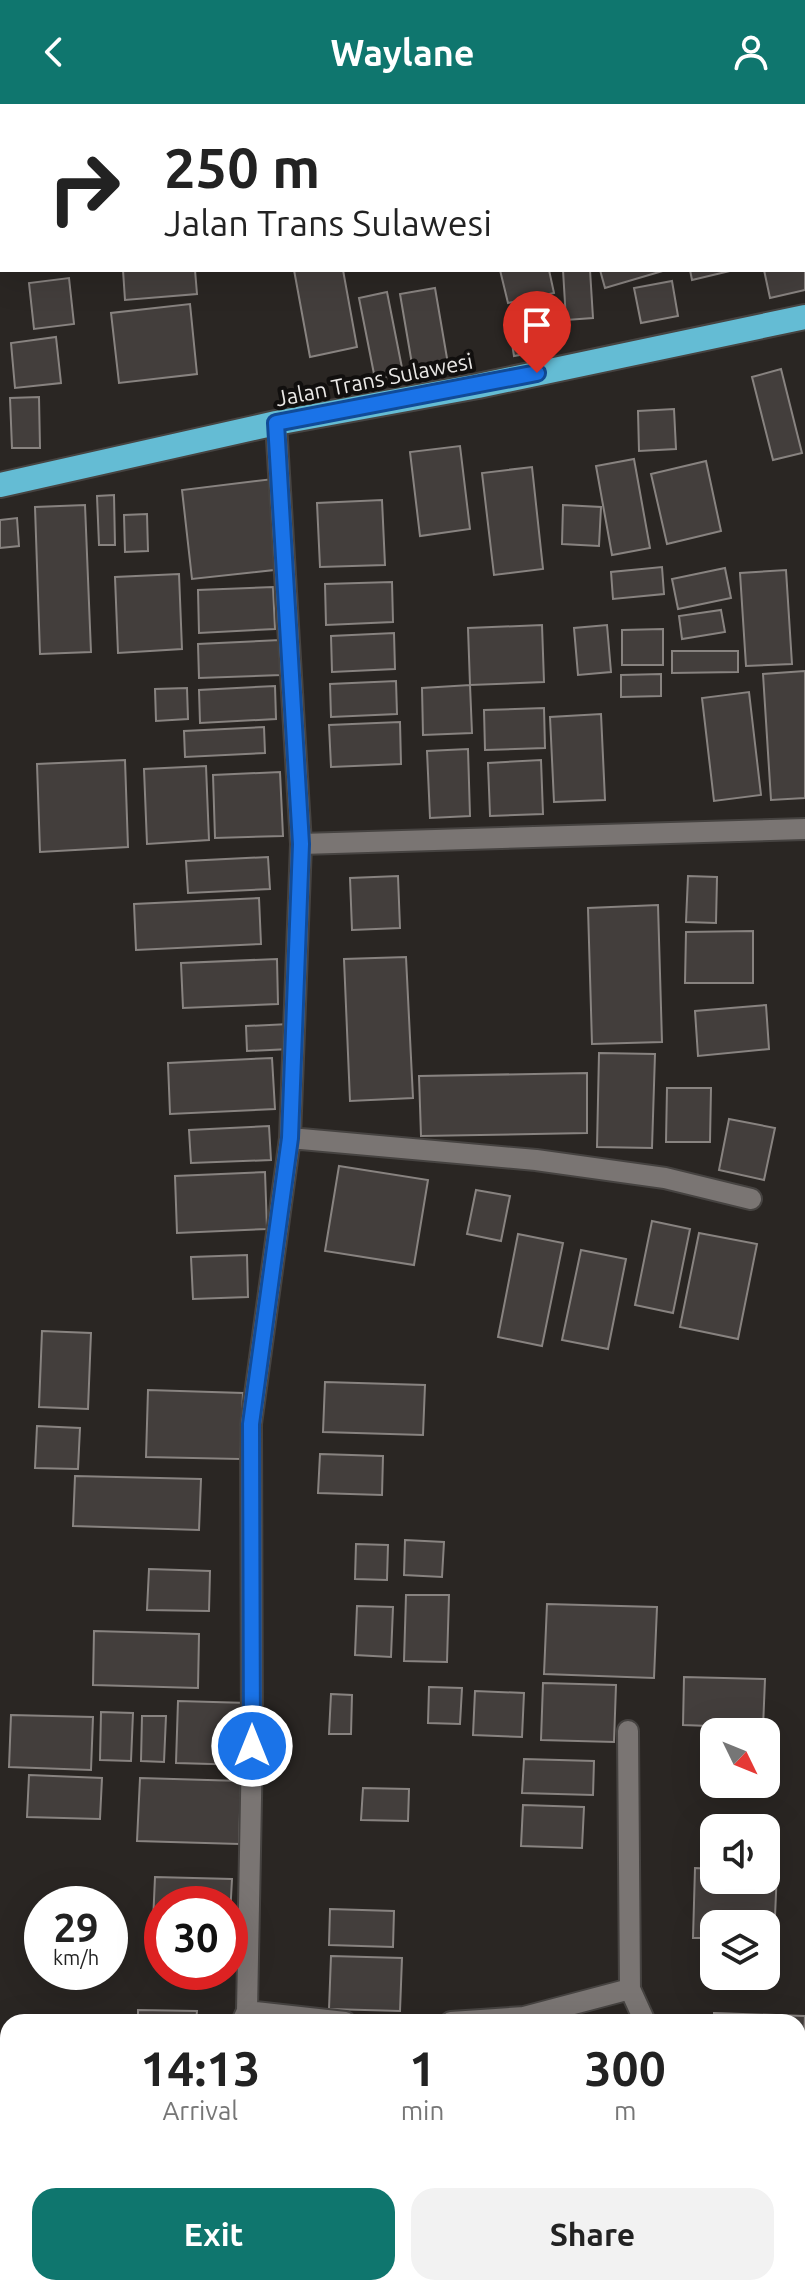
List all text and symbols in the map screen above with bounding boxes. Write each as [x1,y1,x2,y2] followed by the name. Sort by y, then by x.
[32,30,76,74] icon: back
[729,30,773,74] icon: person
[331,32,474,73] text: Waylane
[32,136,136,240] icon: right
[164,136,320,199] text: 250 m
[164,202,492,243] text: Jalan Trans Sulawesi
[503,291,571,373] pin
[515,303,559,347] icon: arrive
[273,348,475,410] street label: Jalan Trans Sulawesi
[210,1704,294,1788] position arrow
[700,1718,780,1798] north arrow
[700,1718,780,1990] map controls
[700,1814,780,1894] button: sound
[144,1886,248,1990] speed limit sign: 30
[53,1905,99,1950] text: 29
[700,1910,780,1990] button: layers
[53,1946,99,1969] text: km/h
[140,2041,260,2095] text: 14:13
[409,2041,436,2095] text: 1
[585,2041,666,2095] text: 300
[162,2096,238,2125] text: Arrival
[401,2096,444,2125] text: min
[614,2096,636,2125] text: m
[32,2188,395,2280] button: Exit
[411,2188,774,2280] button: Share

